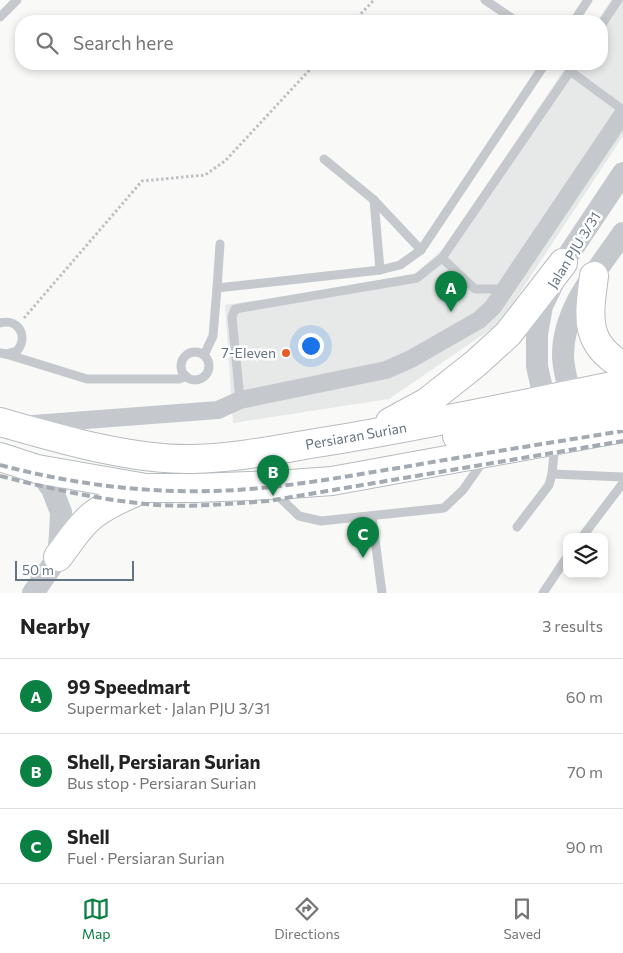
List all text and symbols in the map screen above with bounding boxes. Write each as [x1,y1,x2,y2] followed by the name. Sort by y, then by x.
[15,15,608,70] search box
[33,29,61,57] icon: search
[73,31,173,54] text: Search here
[543,208,604,291] street label: Jalan PJU 3/31
[435,271,467,312] pin: A
[298,333,324,359] your location
[221,344,276,361] place label: 7-Eleven
[280,347,292,359] marker: 7-Eleven
[304,418,408,453] street label: Persiaran Surian
[257,455,289,496] pin: B
[347,517,379,558] pin: C
[563,533,608,578] map controls
[563,533,608,578] button: layers
[15,558,134,581] scale bar
[22,561,54,578] text: 50 m
[20,613,90,638] text: Nearby
[542,616,603,635] text: 3 results
[67,675,190,698] text: 99 Speedmart
[30,687,42,706] text: A
[566,687,603,706] text: 60 m
[67,698,270,717] text: Supermarket · Jalan PJU 3/31
[67,750,261,773] text: Shell, Persiaran Surian
[31,762,41,781] text: B
[567,762,603,781] text: 70 m
[67,773,257,792] text: Bus stop · Persiaran Surian
[67,825,110,848] text: Shell
[31,837,41,856] text: C
[566,837,603,856] text: 90 m
[67,848,225,867] text: Fuel · Persiaran Surian
[82,895,111,942] tab: Map
[274,895,340,942] tab: Directions
[503,895,541,942] tab: Saved

